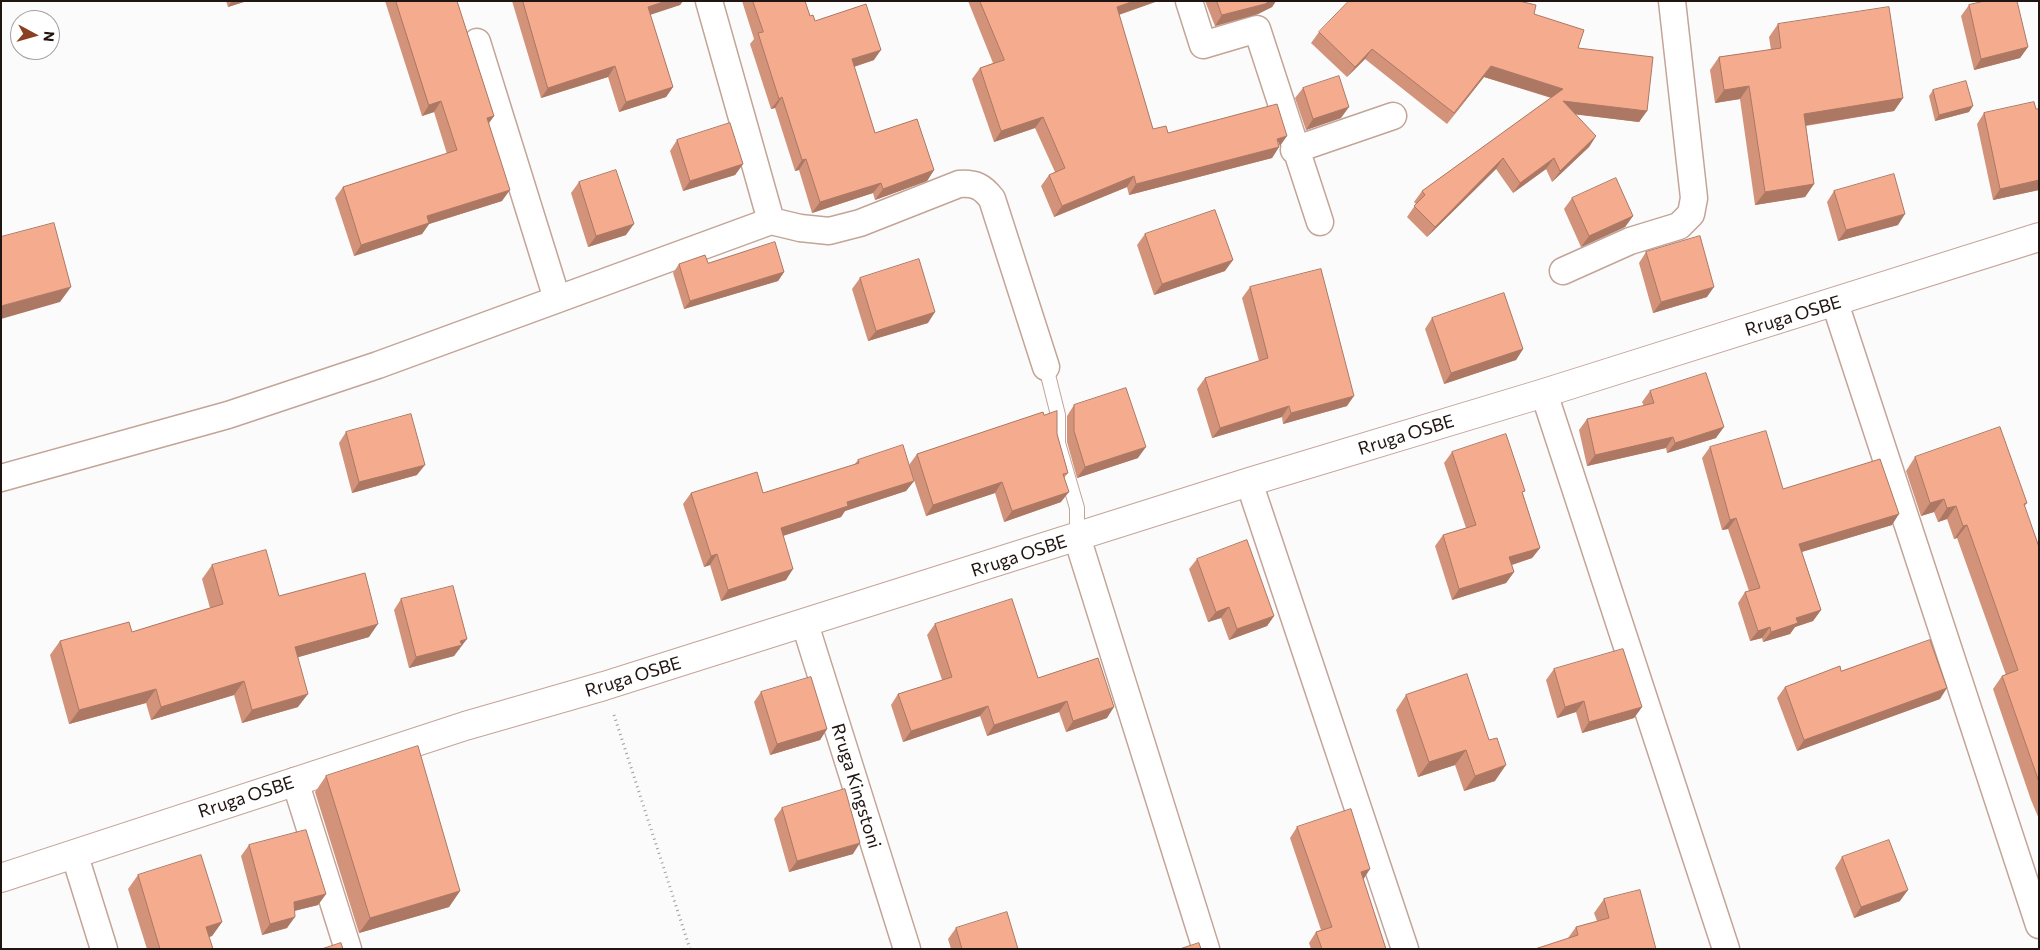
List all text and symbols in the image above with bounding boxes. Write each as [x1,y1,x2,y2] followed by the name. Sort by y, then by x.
[10,10,60,60] north arrow
[40,30,58,43] text: N
[1742,291,1844,341] street label: Rruga OSBE
[1355,410,1457,460] street label: Rruga OSBE
[968,530,1070,582] street label: Rruga OSBE
[582,652,684,702] street label: Rruga OSBE
[827,721,885,851] street label: Rruga Kingstoni
[195,771,297,823] street label: Rruga OSBE

